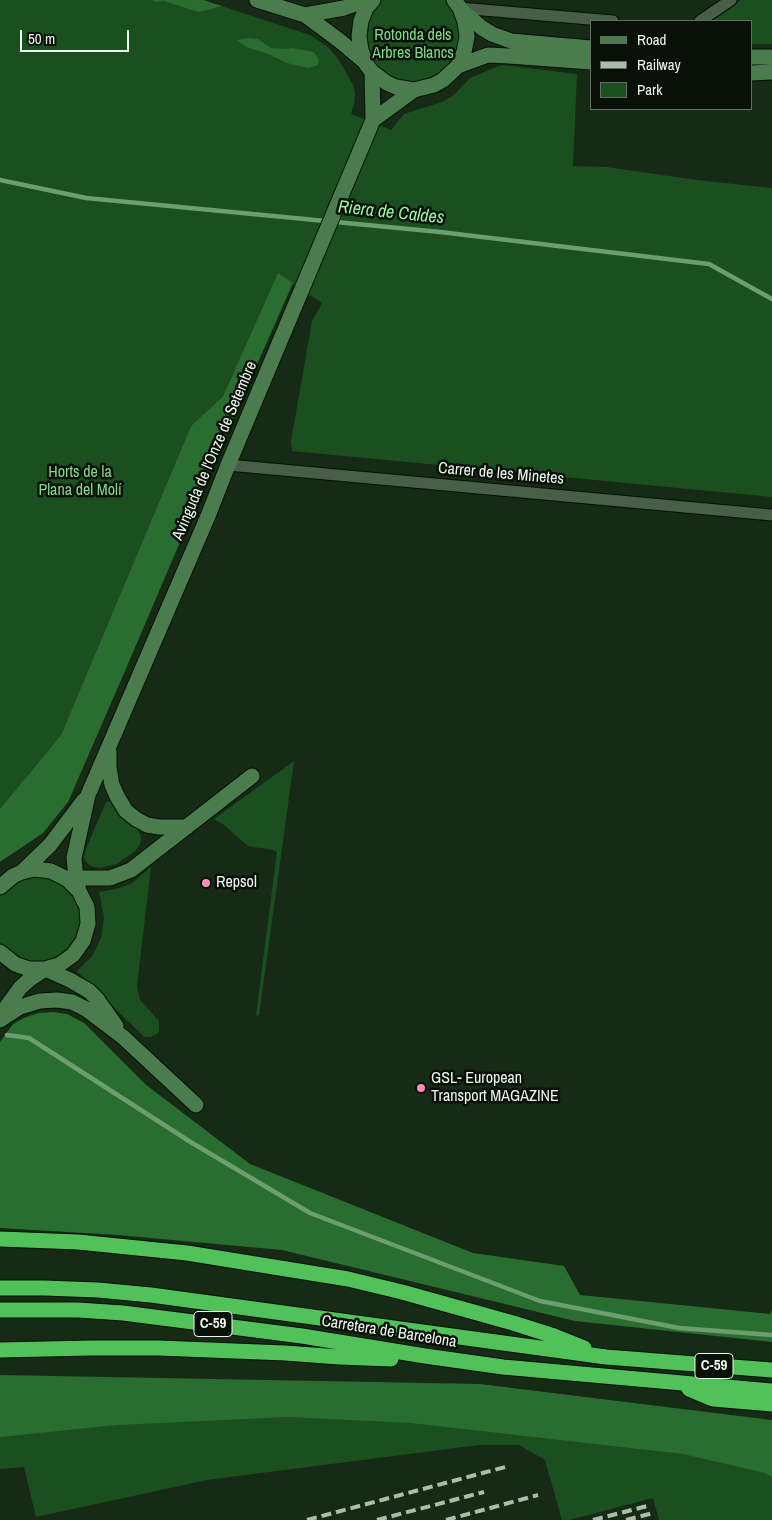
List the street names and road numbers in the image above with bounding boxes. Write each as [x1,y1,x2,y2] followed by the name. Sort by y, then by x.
[169,359,261,543] street label: Avinguda de l'Onze de Setembre
[437,459,565,489] street label: Carrer de les Minetes
[194,1312,232,1336] road number: C-59
[320,1312,458,1352] street label: Carretera de Barcelona
[695,1354,733,1378] road number: C-59

